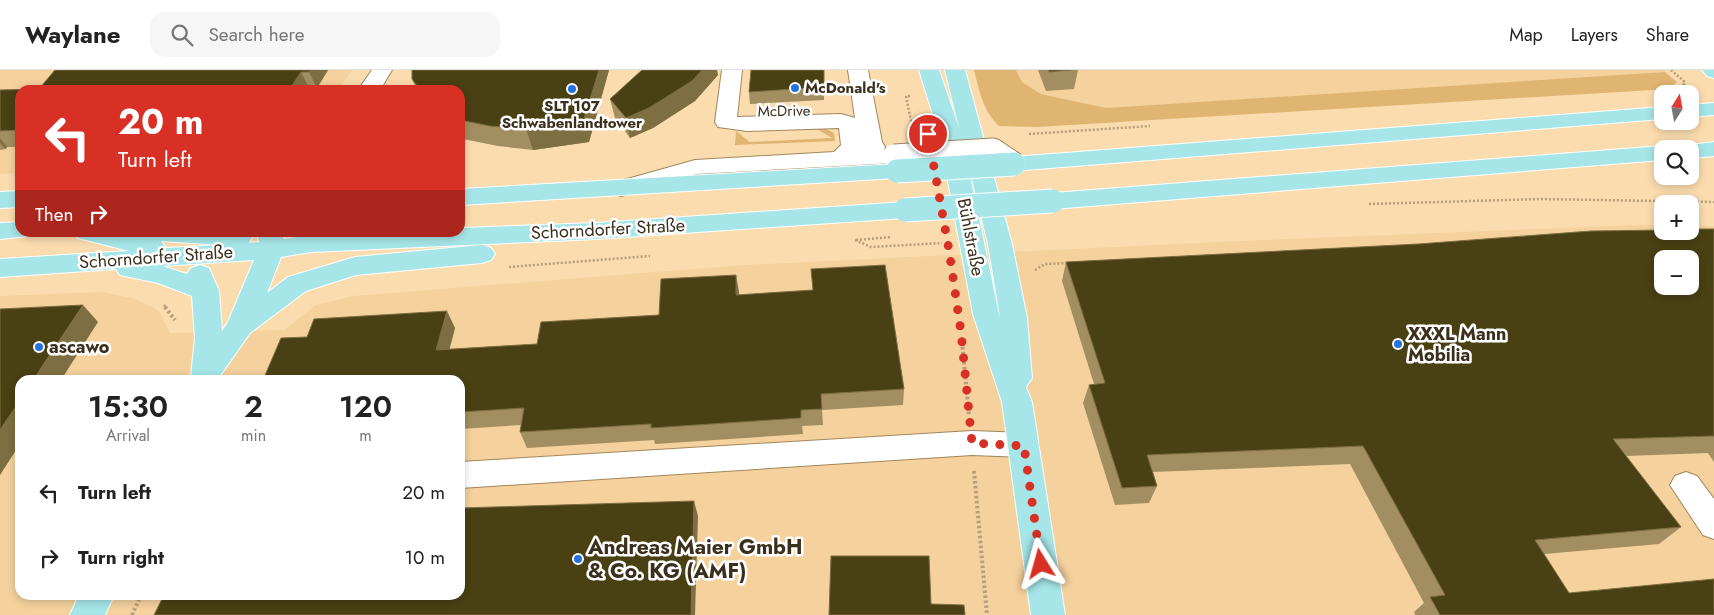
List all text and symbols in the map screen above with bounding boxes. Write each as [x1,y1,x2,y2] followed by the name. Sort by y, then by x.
[150,12,500,57] search box
[25,17,120,52] text: Waylane
[168,21,196,49] icon: search
[208,21,305,48] text: Search here
[1509,22,1543,48] text: Map
[1571,22,1618,48] text: Layers
[1646,22,1689,48] text: Share
[805,77,886,99] place label: McDonald's
[789,82,801,94] marker: McDonald's
[566,83,578,95] marker: SLT 107 Schwabenlandtower
[1654,85,1699,130] north arrow
[1654,85,1699,295] map controls
[502,95,643,134] place label: SLT 107 Schwabenlandtower
[118,97,203,147] text: 20 m
[757,100,811,122] street label: McDrive
[35,105,100,170] icon: left
[907,113,949,155] pin
[914,120,942,148] icon: arrive
[1654,140,1699,185] button: search
[118,143,192,175] text: Turn left
[1654,195,1699,240] button: +
[951,196,991,278] street label: Bühlstraße
[84,200,112,228] icon: right
[35,201,74,228] text: Then
[530,212,686,246] street label: Schorndorfer Straße
[78,239,234,275] street label: Schorndorfer Straße
[1654,250,1699,295] button: −
[1408,321,1506,368] place label: XXXL Mann Mobilia
[49,334,110,360] place label: ascawo
[1392,338,1404,350] marker: XXXL Mann Mobilia
[33,341,45,353] marker: ascawo
[88,385,168,428] text: 15:30
[244,385,263,428] text: 2
[339,385,392,428] text: 120
[106,424,150,447] text: Arrival
[241,424,266,447] text: min
[359,424,372,447] text: m
[35,479,63,507] icon: left
[78,479,151,506] text: Turn left
[402,479,445,506] text: 20 m
[587,532,803,586] place label: Andreas Maier GmbH & Co. KG (AMF)
[1014,537,1066,589] position arrow
[35,544,63,572] icon: right
[78,544,164,571] text: Turn right
[405,544,445,571] text: 10 m
[572,553,584,565] marker: Andreas Maier GmbH & Co. KG (AMF)

